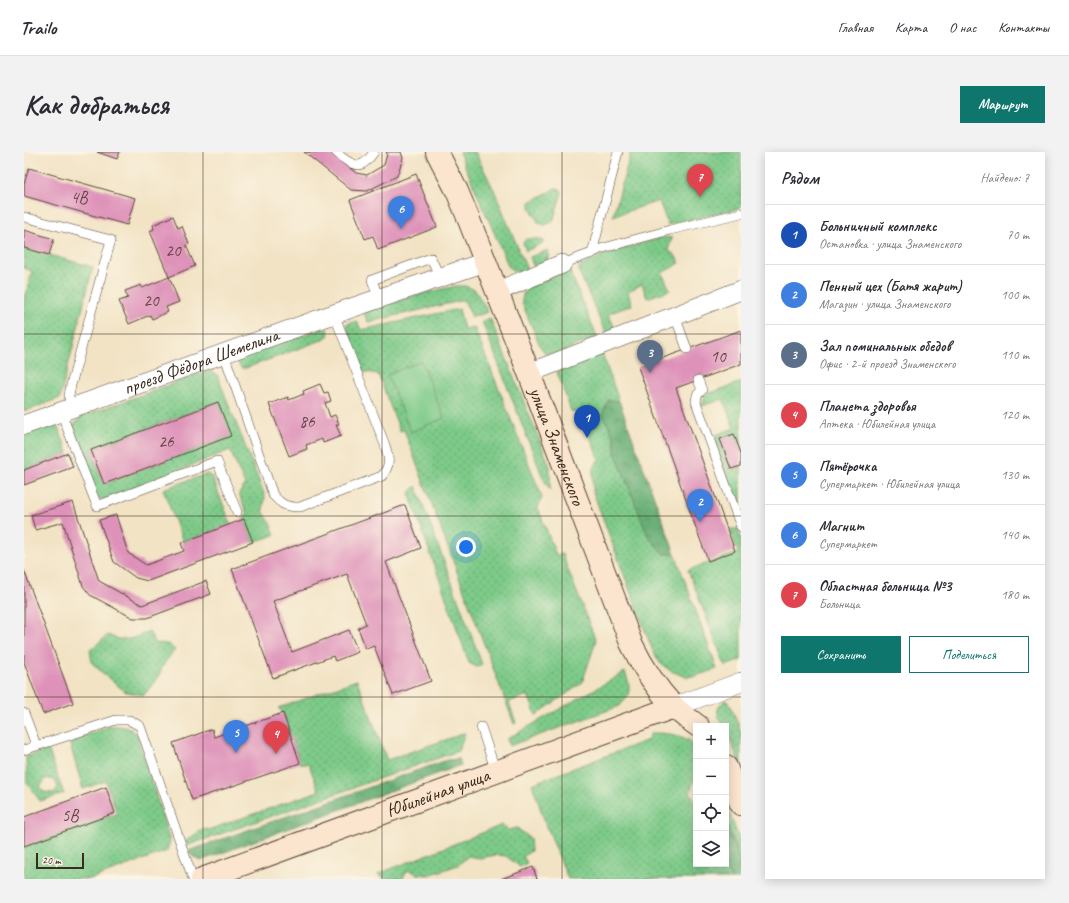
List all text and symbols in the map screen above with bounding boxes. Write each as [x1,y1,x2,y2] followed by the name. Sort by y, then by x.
[20,16,56,40] text: Trailo
[838,19,873,36] text: Главная
[895,19,927,36] text: Карта
[949,19,976,36] text: О нас
[998,19,1049,36] text: Контакты
[960,86,1045,123] button: Маршрут
[24,87,169,122] text: Как добраться
[687,164,713,197] pin: 7
[781,168,819,189] text: Рядом
[981,170,1029,186] text: Найдено: 7
[71,187,88,208] house number: 4В
[388,196,414,229] pin: 6
[819,217,937,236] text: Больничный комплекс
[791,227,797,243] text: 1
[1007,227,1029,243] text: 70 m
[819,236,961,252] text: Остановка · улица Знаменского
[165,240,182,261] house number: 20
[819,277,962,296] text: Пенный цех (Батя жарит)
[791,287,797,303] text: 2
[1001,287,1029,303] text: 100 m
[143,290,160,311] house number: 20
[819,296,951,312] text: Магазин · улица Знаменского
[120,322,284,400] street label: проезд Фёдора Шемелина
[819,337,951,356] text: Зал поминальных обедов
[637,340,663,373] pin: 3
[710,346,727,367] house number: 10
[791,347,797,363] text: 3
[1001,347,1029,363] text: 110 m
[819,356,956,372] text: Офис · 2-й проезд Знаменского
[523,383,590,510] street label: улица Знаменского
[819,397,916,416] text: Планета здоровья
[574,405,600,438] pin: 1
[791,407,797,423] text: 4
[1001,407,1029,423] text: 120 m
[299,411,316,432] house number: 86
[819,416,935,432] text: Аптека · Юбилейная улица
[158,431,175,452] house number: 26
[819,457,876,476] text: Пятёрочка
[791,467,797,483] text: 5
[1001,467,1029,483] text: 130 m
[819,476,960,492] text: Супермаркет · Юбилейная улица
[687,489,713,522] pin: 2
[819,517,864,536] text: Магнит
[791,527,797,543] text: 6
[1001,527,1029,543] text: 140 m
[819,536,877,552] text: Супермаркет
[456,537,476,557] your location
[819,577,951,596] text: Областная больница №3
[791,587,797,603] text: 7
[1001,587,1029,603] text: 180 m
[819,596,860,612] text: Больница
[781,636,901,673] button: Сохранить
[909,636,1029,673] button: Поделиться
[223,720,249,753] pin: 5
[263,721,289,754] pin: 4
[693,723,729,867] map controls
[693,723,729,759] button: +
[693,759,729,795] button: −
[383,763,494,823] street label: Юбилейная улица
[693,795,729,831] button: locate
[62,805,79,826] house number: 5В
[693,831,729,867] button: layers
[36,851,84,870] scale bar
[42,853,61,867] text: 20 m

